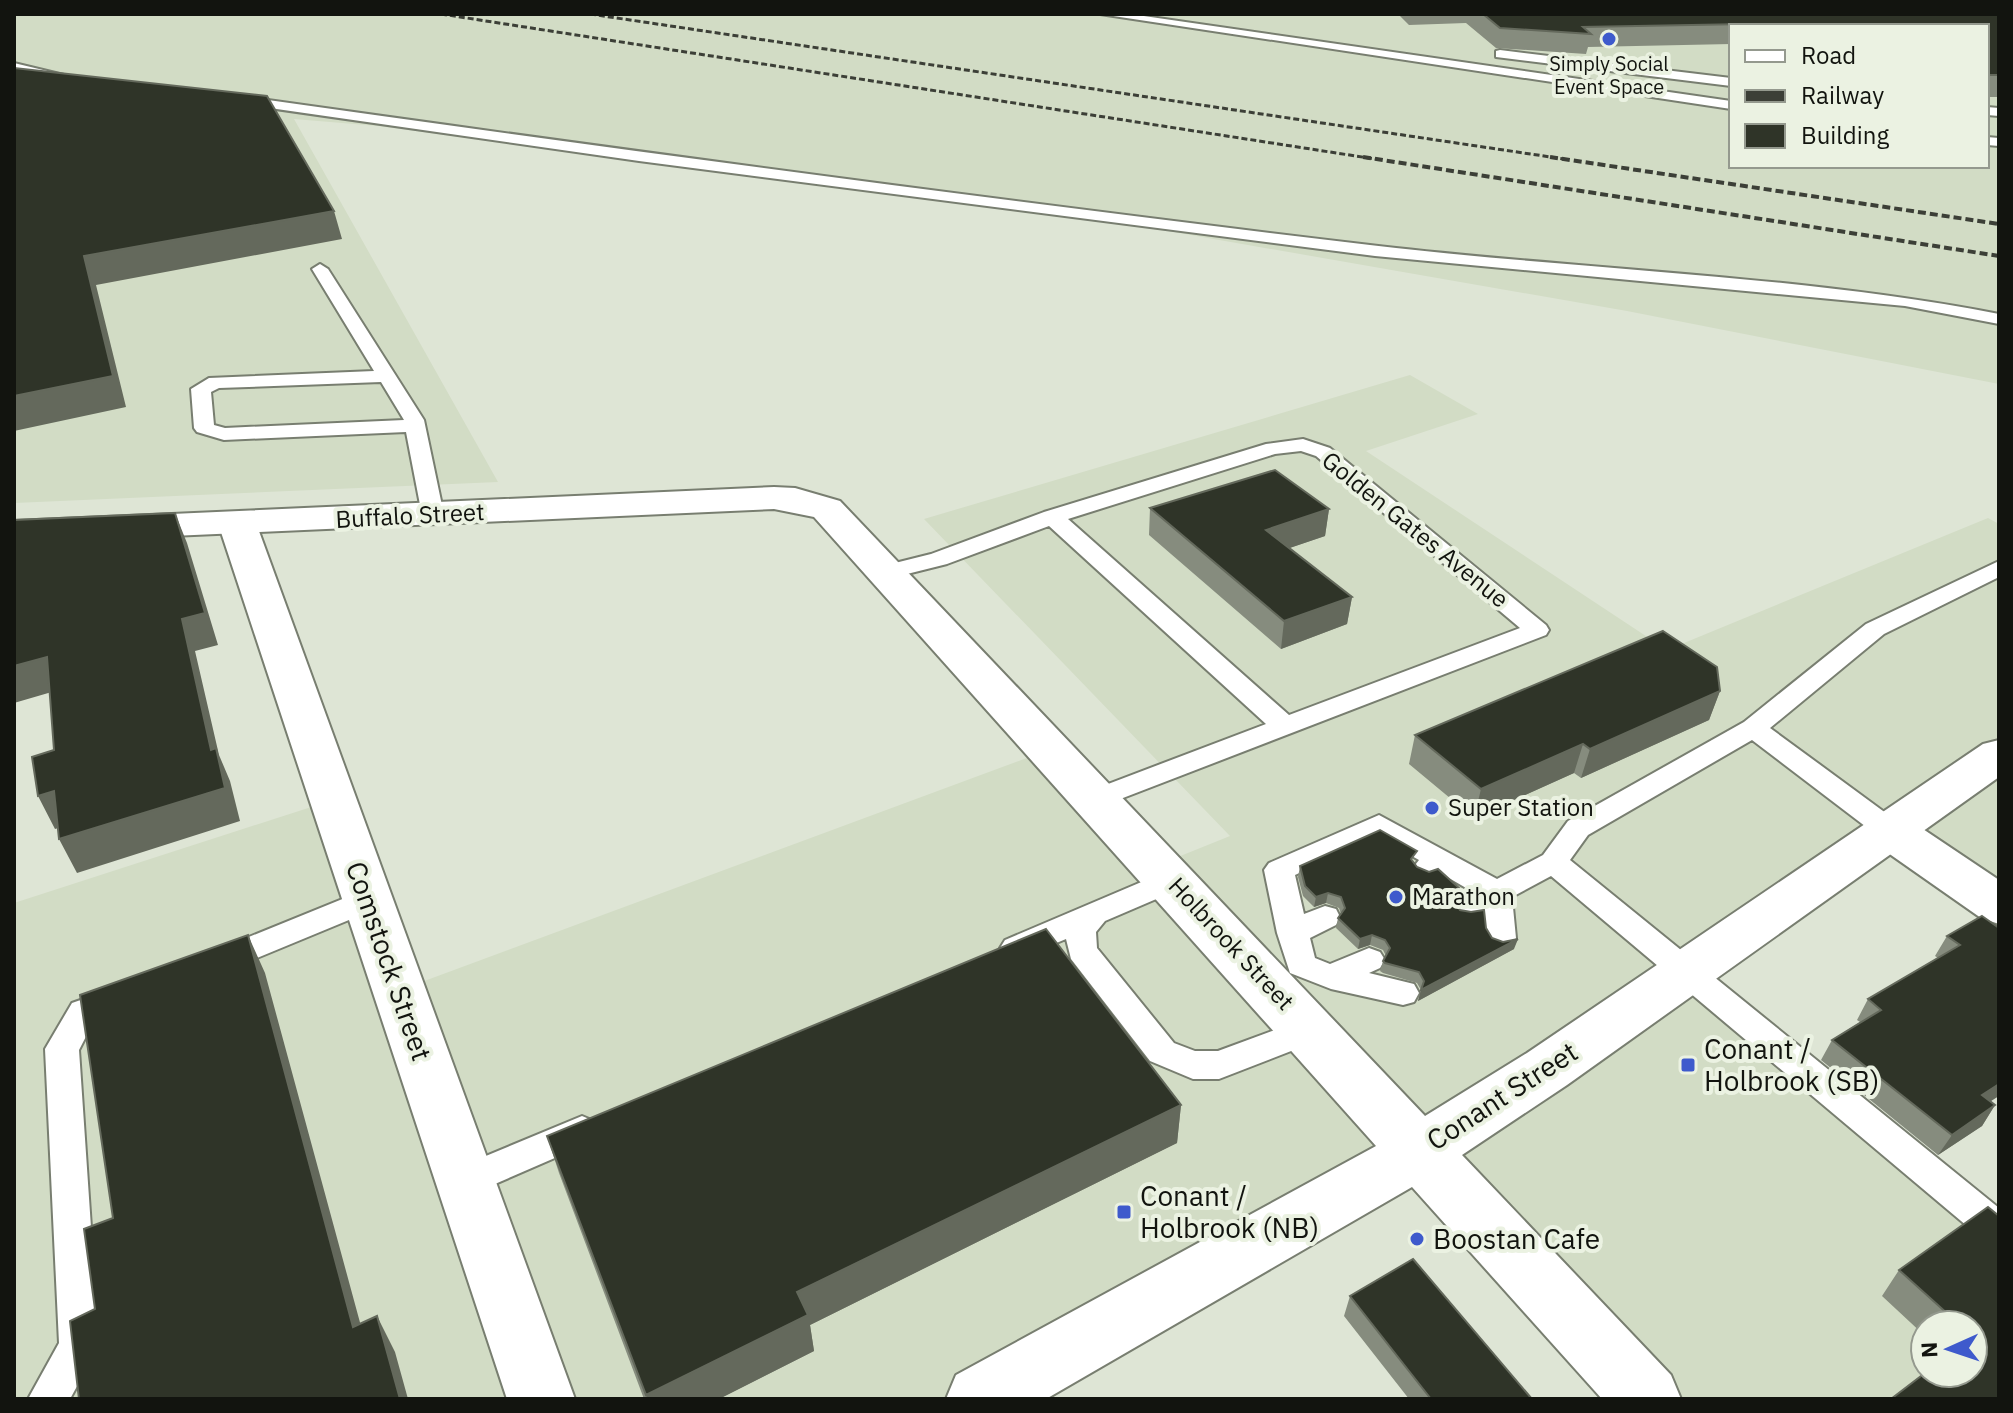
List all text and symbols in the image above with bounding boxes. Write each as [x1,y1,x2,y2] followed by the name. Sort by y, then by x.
[1729,24,1989,168] legend
[1600,30,1618,48] marker: Simply Social Event Space
[1801,39,1856,71] text: Road
[1549,50,1669,100] place label: Simply Social Event Space
[1801,79,1884,111] text: Railway
[1801,119,1889,151] text: Building
[1316,444,1516,615] street label: Golden Gates Avenue
[335,495,485,535] street label: Buffalo Street
[1448,791,1594,823] place label: Super Station
[1423,799,1441,817] marker: Super Station
[338,856,441,1065] street label: Comstock Street
[1162,870,1302,1017] street label: Holbrook Street
[1412,880,1515,912] place label: Marathon
[1387,888,1405,906] marker: Marathon
[1704,1030,1880,1099] place label: Conant / Holbrook (SB)
[1419,1033,1584,1158] street label: Conant Street
[1679,1056,1697,1074] marker: Conant / Holbrook (SB)
[1140,1177,1319,1246] place label: Conant / Holbrook (NB)
[1115,1203,1133,1221] marker: Conant / Holbrook (NB)
[1433,1220,1600,1257] place label: Boostan Cafe
[1408,1230,1426,1248] marker: Boostan Cafe
[1909,1309,1989,1389] north arrow
[1914,1341,1943,1359] text: N

